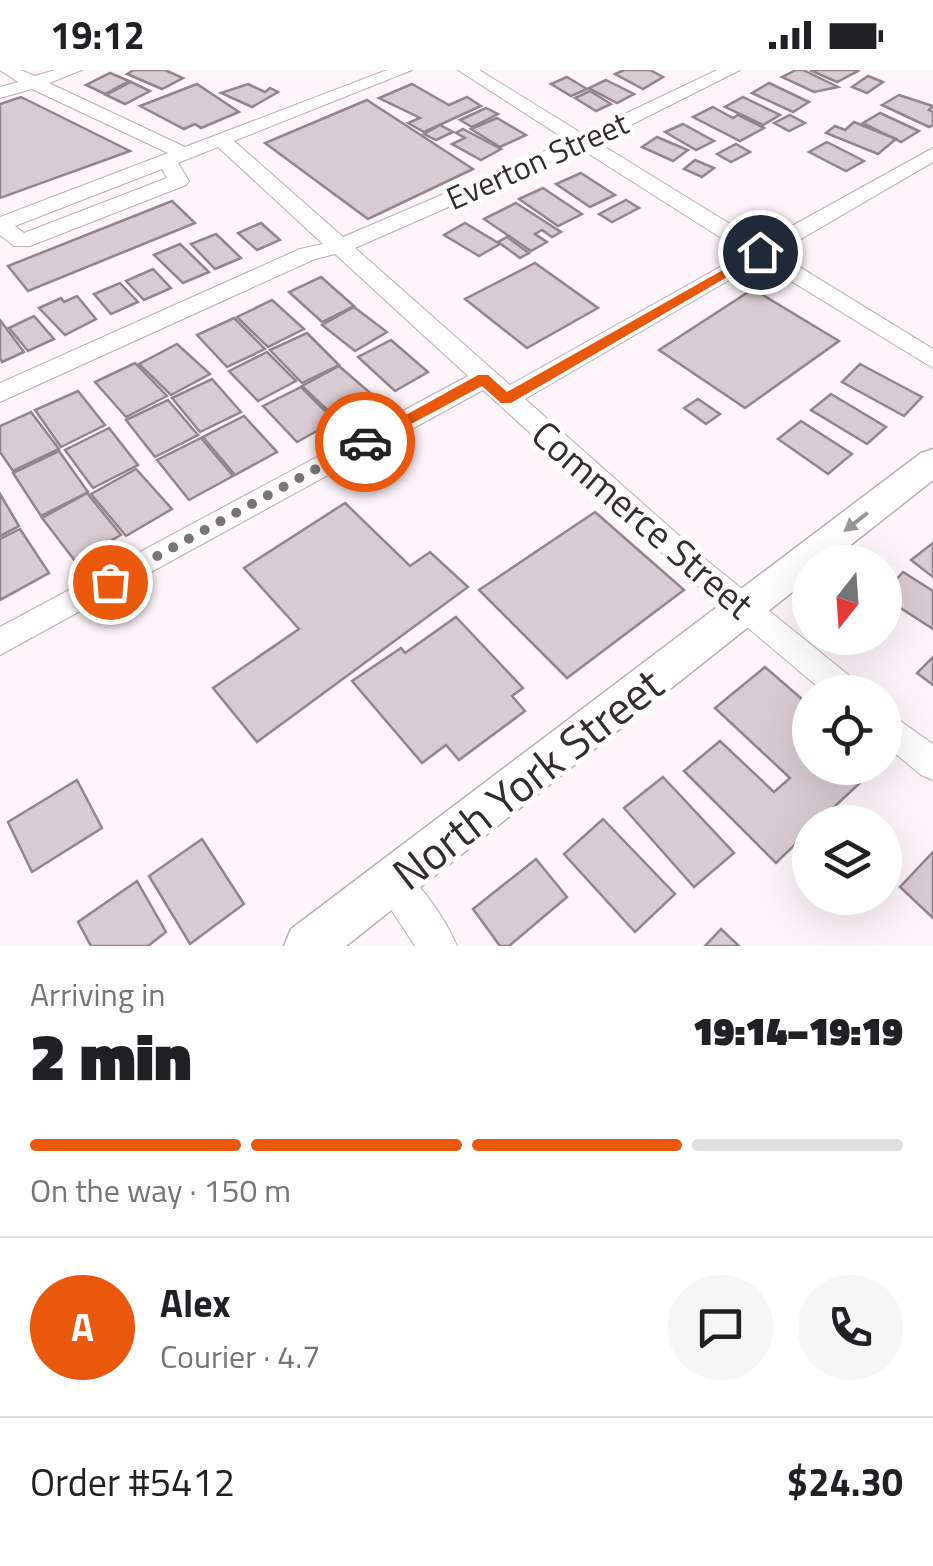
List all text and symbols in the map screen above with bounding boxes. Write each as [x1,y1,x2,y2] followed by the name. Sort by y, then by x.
[50,6,145,64] text: 19:12
[438,99,636,221] street label: Everton Street
[718,210,803,295] pin
[733,225,788,280] icon: home
[315,392,415,492] courier
[519,406,767,632] street label: Commerce Street
[338,415,393,470] icon: car
[844,512,870,533] one-way arrow
[68,540,153,625] pin
[792,545,902,655] north arrow
[792,545,902,915] map controls
[83,555,138,610] icon: bag
[377,650,677,906] street label: North York Street
[792,675,902,785] button: locate
[792,805,902,915] button: layers
[30,970,166,1018] text: Arriving in
[693,1002,903,1060] text: 19:14–19:19
[30,1006,191,1105] text: 2 min
[30,1166,291,1214] text: On the way · 150 m
[160,1274,231,1332] text: Alex
[668,1275,773,1380] button: chat
[798,1275,903,1380] button: phone
[71,1298,94,1356] text: A
[160,1332,320,1380] text: Courier · 4.7
[30,1453,235,1511] text: Order #5412
[787,1453,903,1511] text: $24.30

